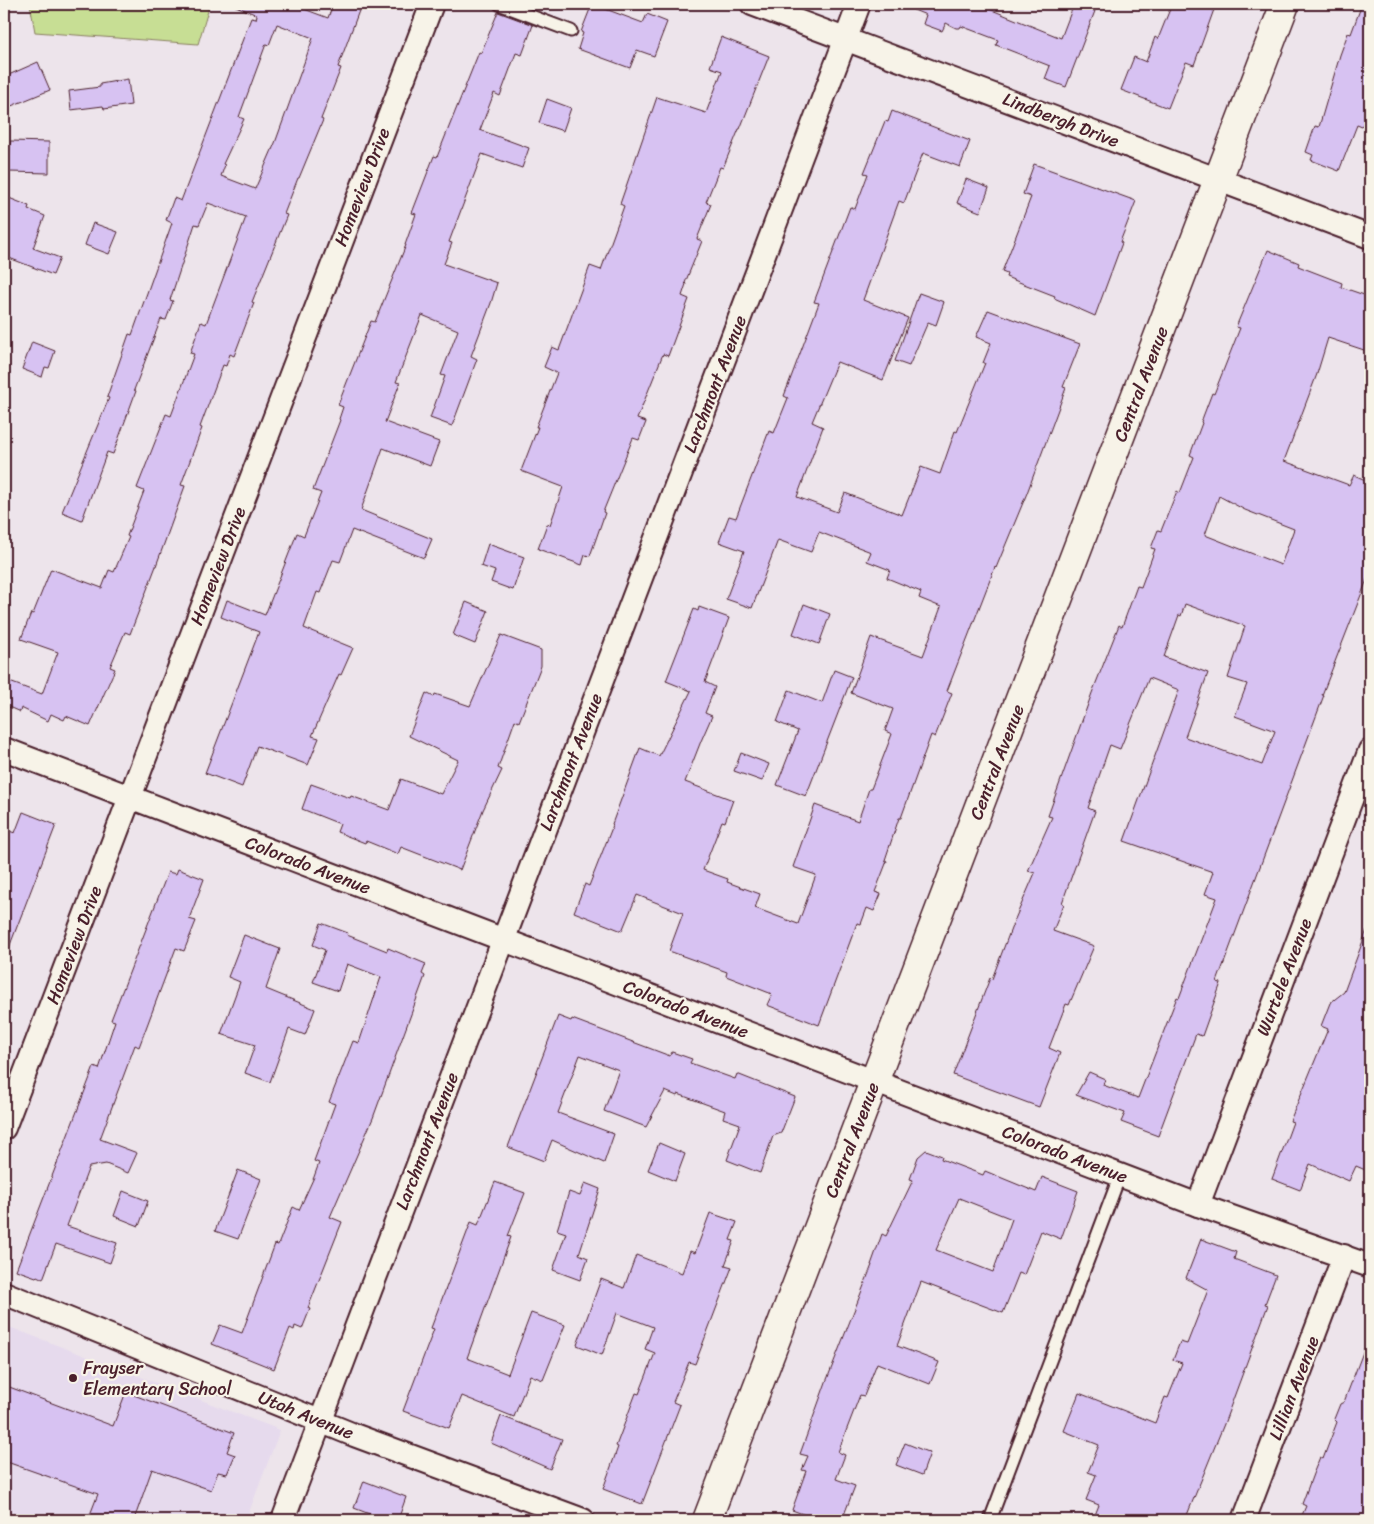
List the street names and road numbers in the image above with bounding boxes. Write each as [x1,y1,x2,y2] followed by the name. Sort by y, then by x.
[998,83,1124,157] street label: Lindbergh Drive
[325,123,399,251] street label: Homeview Drive
[674,310,756,458] street label: Larchmont Avenue
[1104,321,1178,447] street label: Central Avenue
[181,502,255,630] street label: Homeview Drive
[530,688,612,836] street label: Larchmont Avenue
[960,699,1034,825] street label: Central Avenue
[240,826,376,904] street label: Colorado Avenue
[37,881,111,1009] street label: Homeview Drive
[1247,913,1321,1041] street label: Wurtele Avenue
[618,970,754,1048] street label: Colorado Avenue
[386,1067,468,1215] street label: Larchmont Avenue
[815,1077,889,1203] street label: Central Avenue
[997,1115,1133,1193] street label: Colorado Avenue
[1259,1331,1329,1445] street label: Lillian Avenue
[253,1381,359,1449] street label: Utah Avenue

